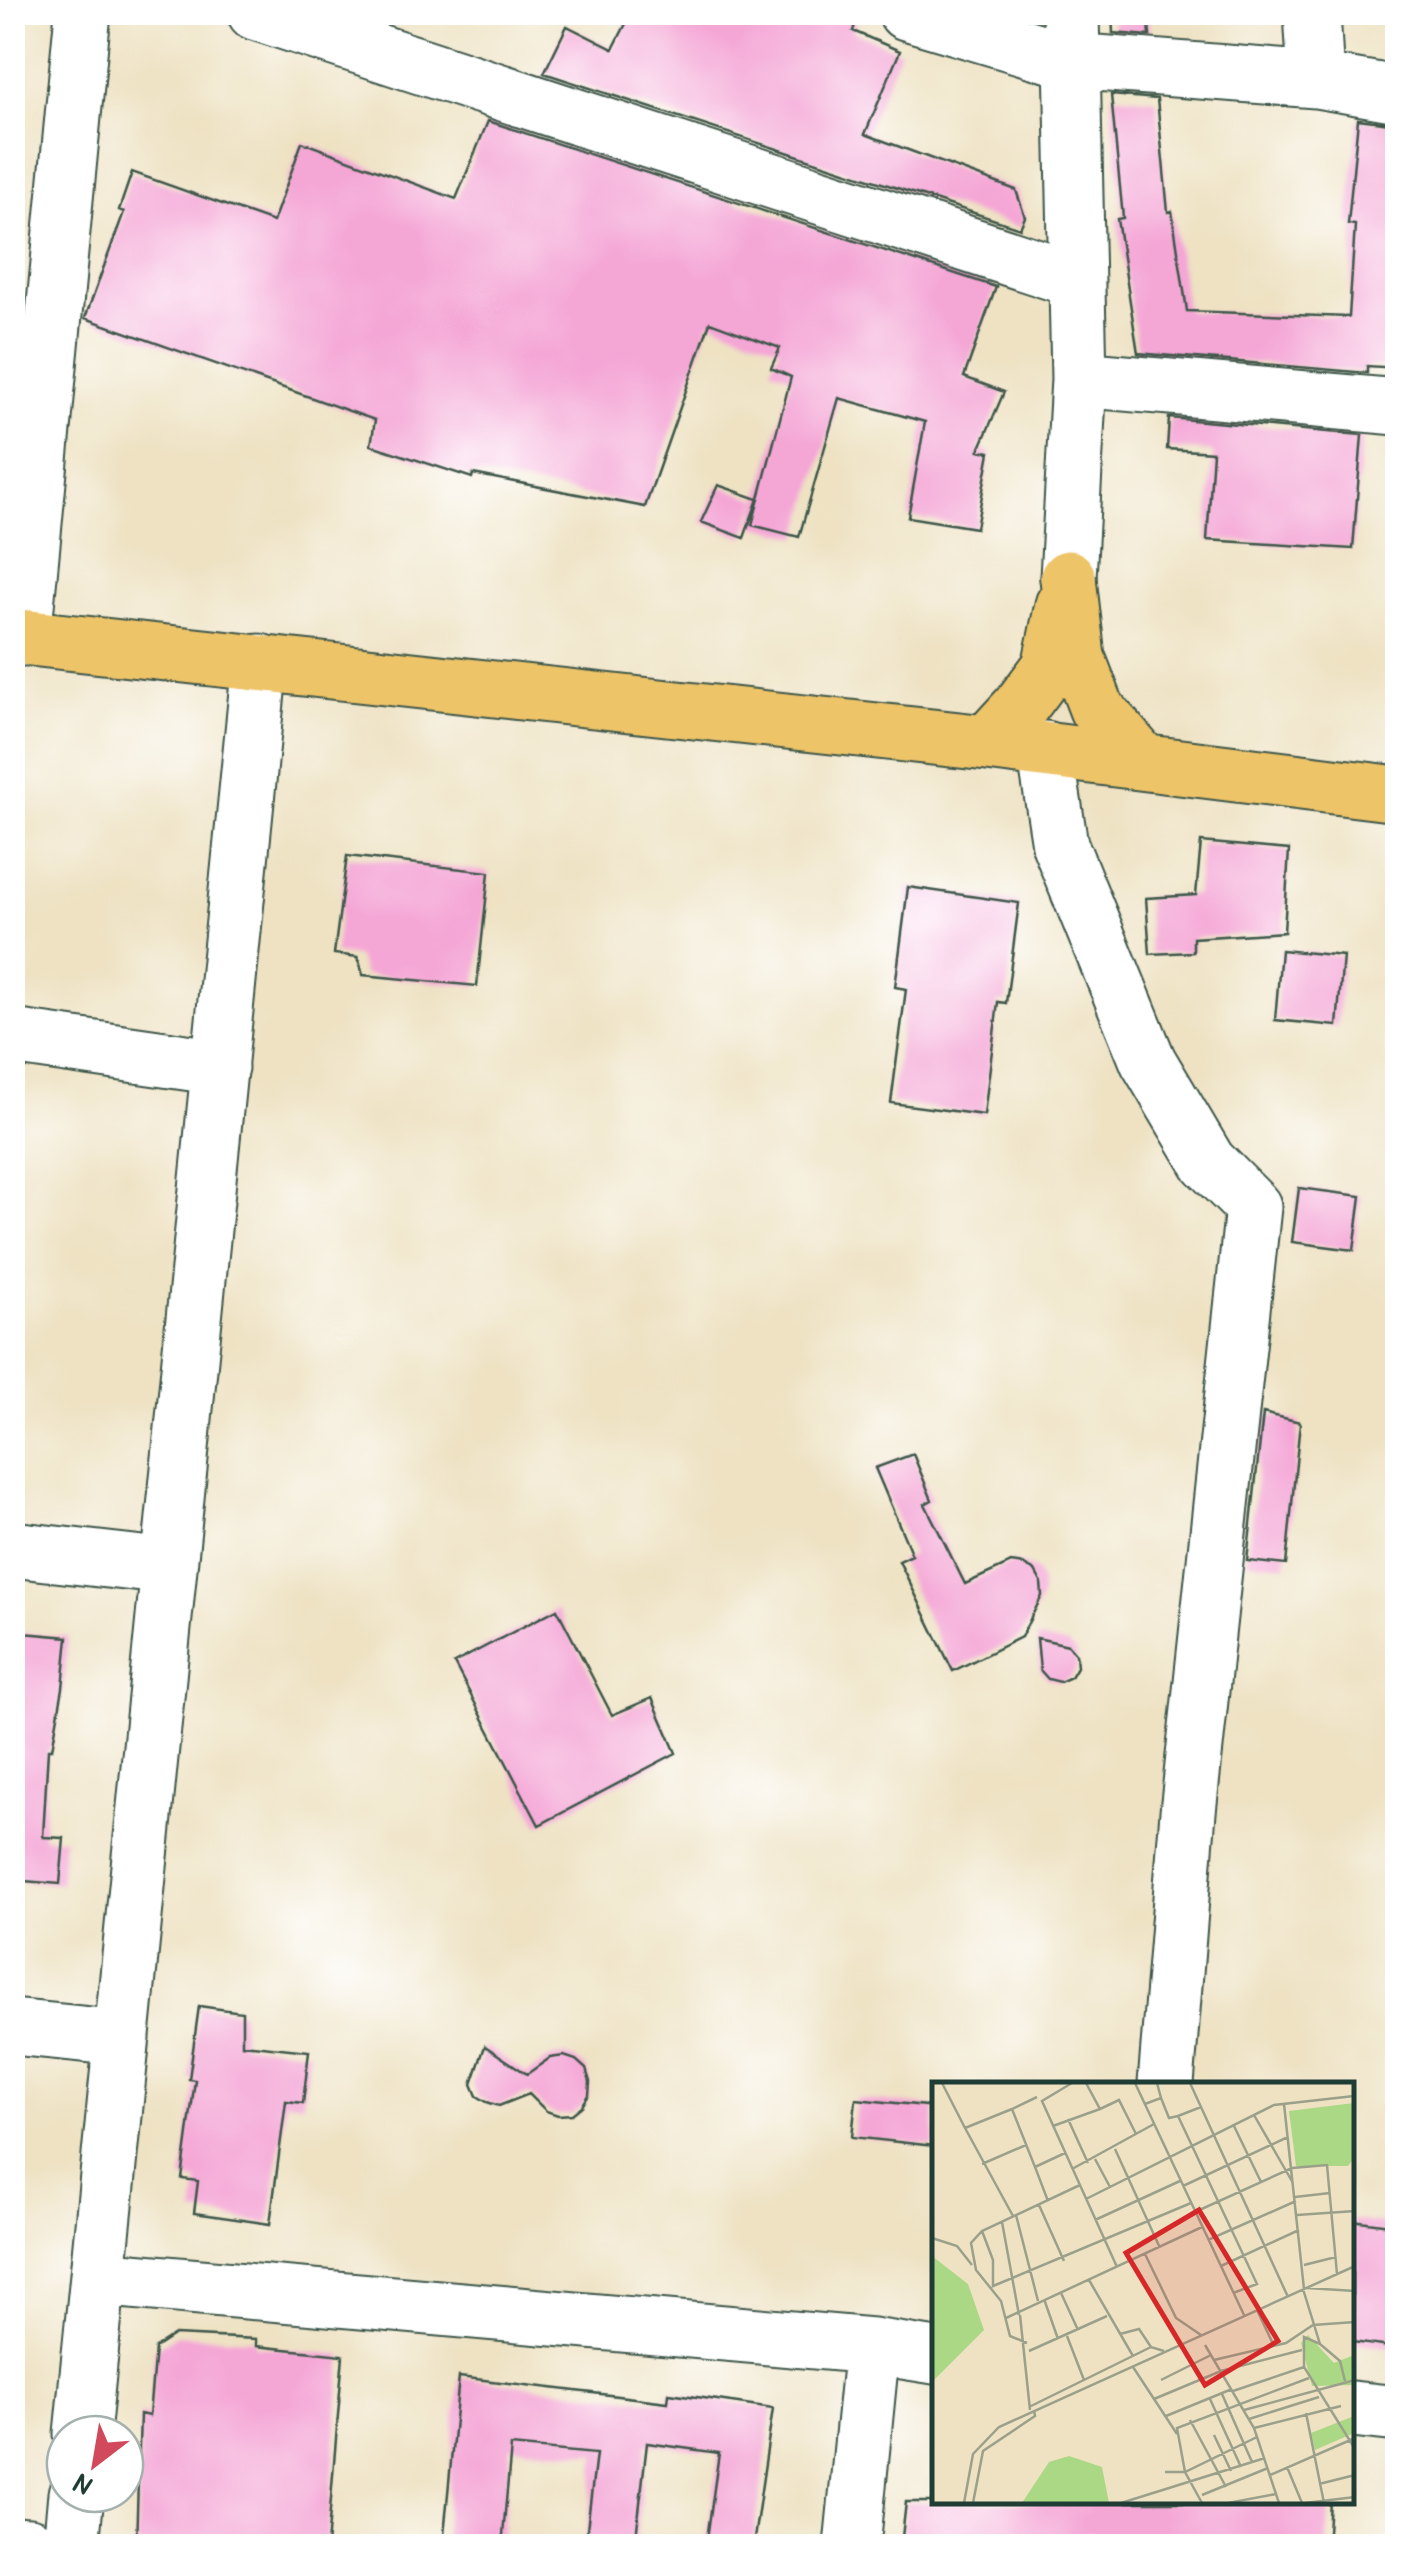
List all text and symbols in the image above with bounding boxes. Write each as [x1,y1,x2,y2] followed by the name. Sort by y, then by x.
[932,2082,1355,2504] inset map
[45,2414,145,2514] north arrow
[66,2465,98,2506] text: N

